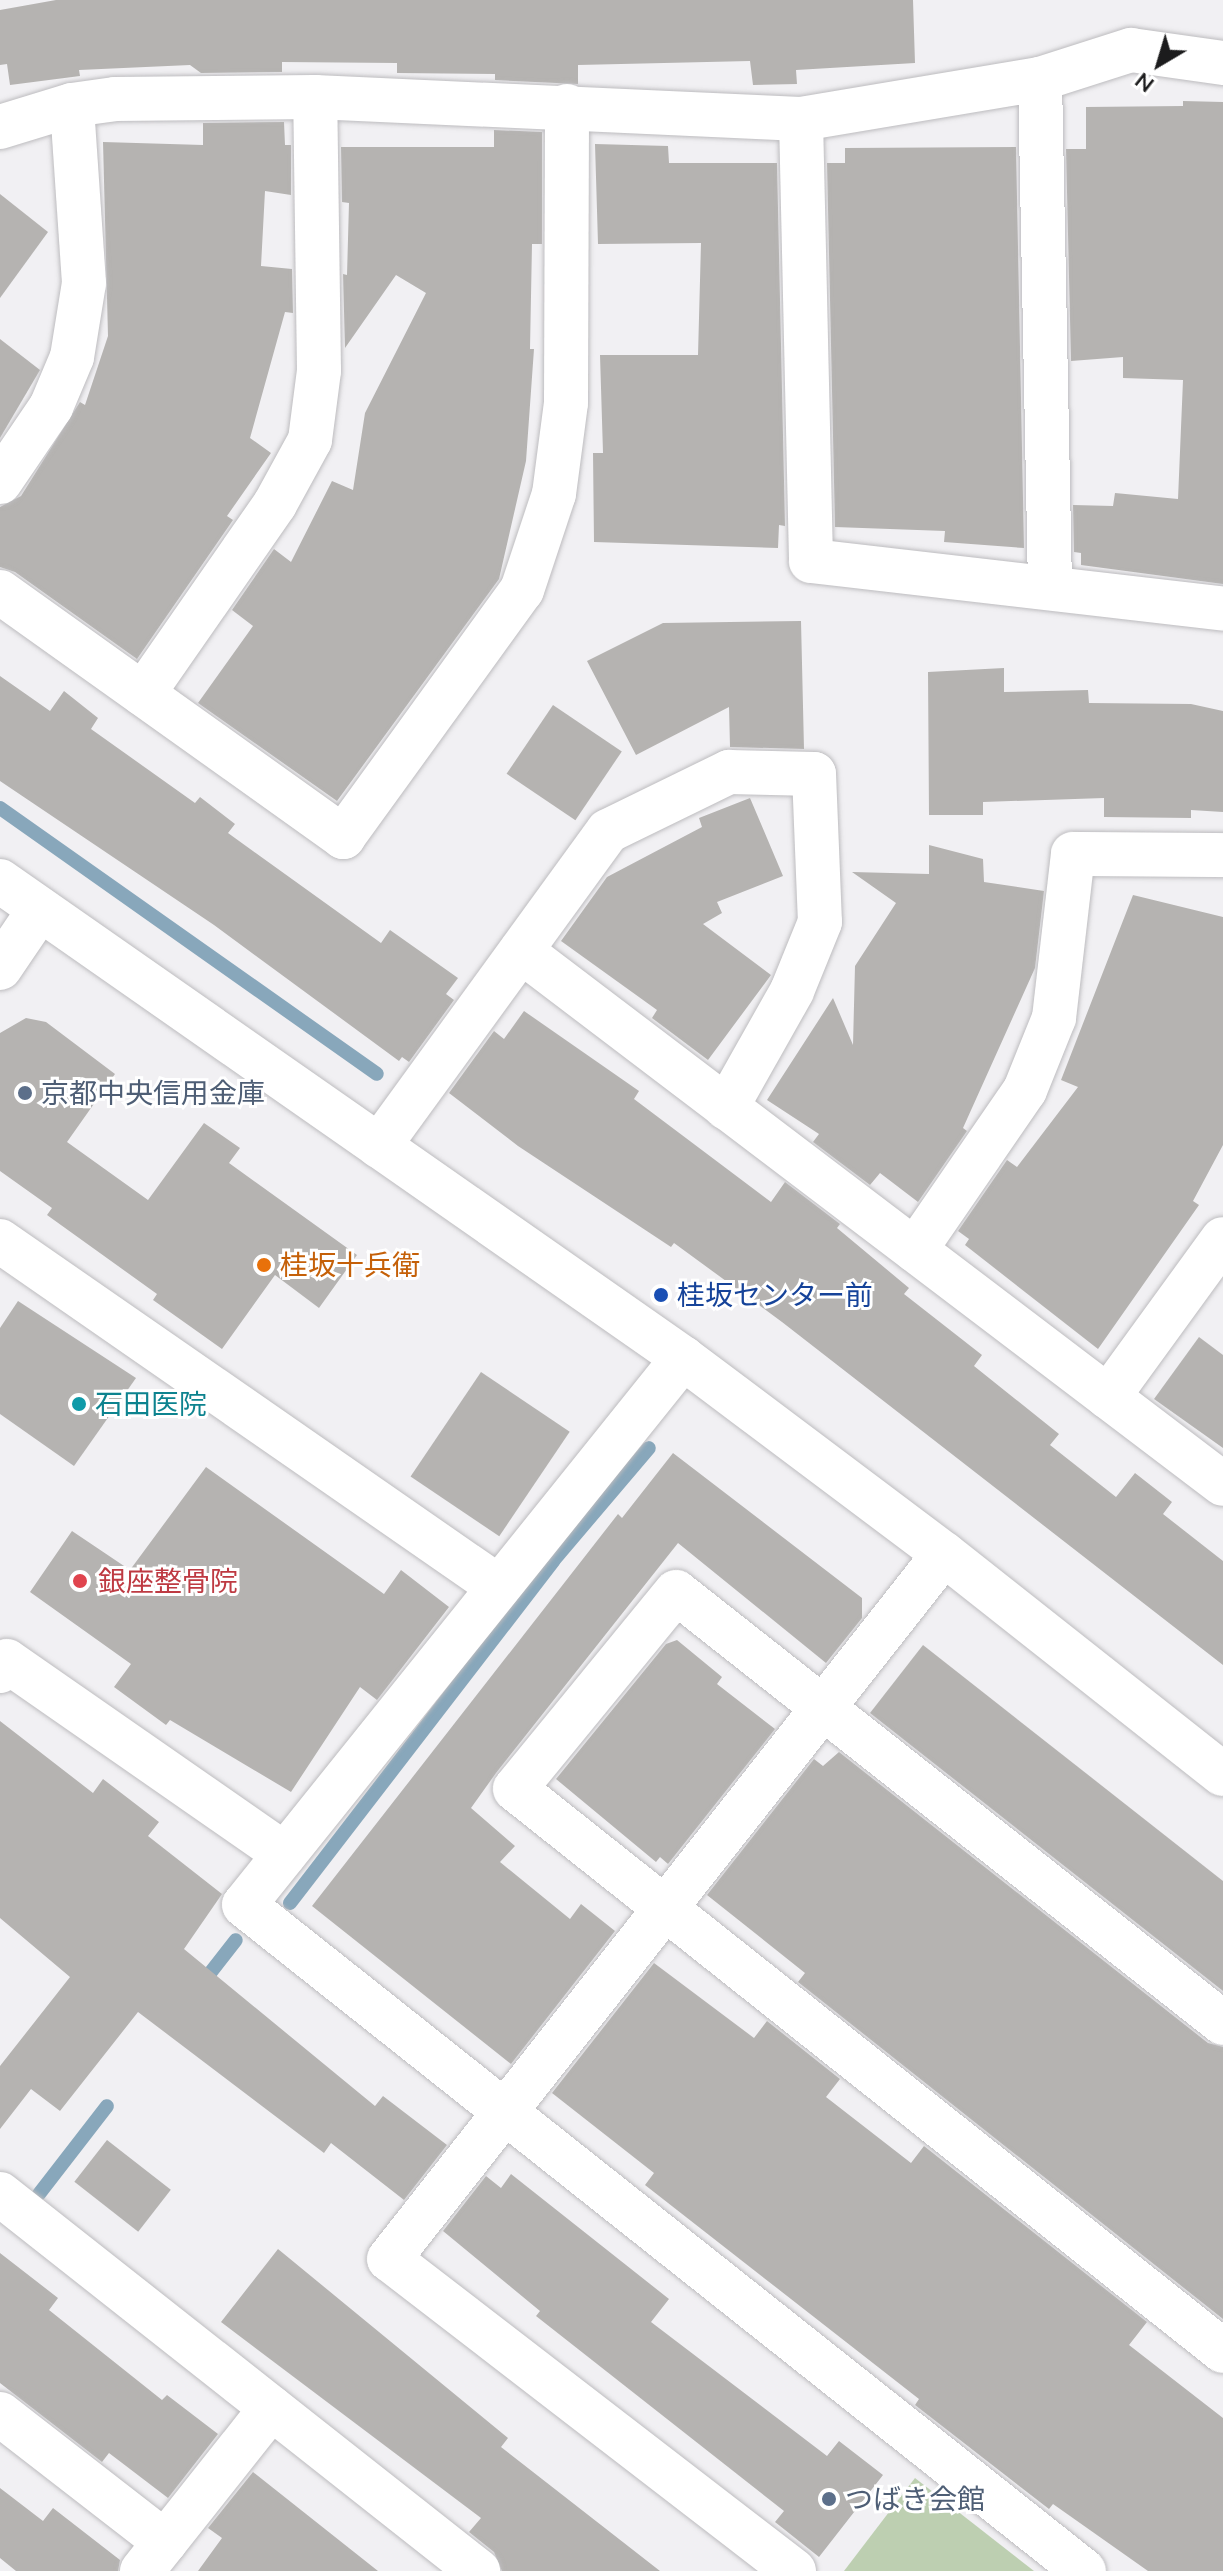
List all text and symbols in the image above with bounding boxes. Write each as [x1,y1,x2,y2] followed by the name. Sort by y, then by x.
[1119,24,1199,104] north arrow
[1129,67,1159,99] text: N
[41,1076,265,1110] place label: 京都中央信用金庫
[16,1084,34,1102] marker: 京都中央信用金庫
[280,1248,420,1282] place label: 桂坂十兵衛
[255,1256,273,1274] marker: 桂坂十兵衛
[677,1278,873,1312] place label: 桂坂センター前
[652,1286,670,1304] marker: 桂坂センター前
[95,1387,207,1421] place label: 石田医院
[70,1395,88,1413] marker: 石田医院
[98,1564,238,1598] place label: 銀座整骨院
[69,1570,91,1592] marker: 銀座整骨院
[845,2482,985,2516] place label: つばき会館
[820,2490,838,2508] marker: つばき会館

